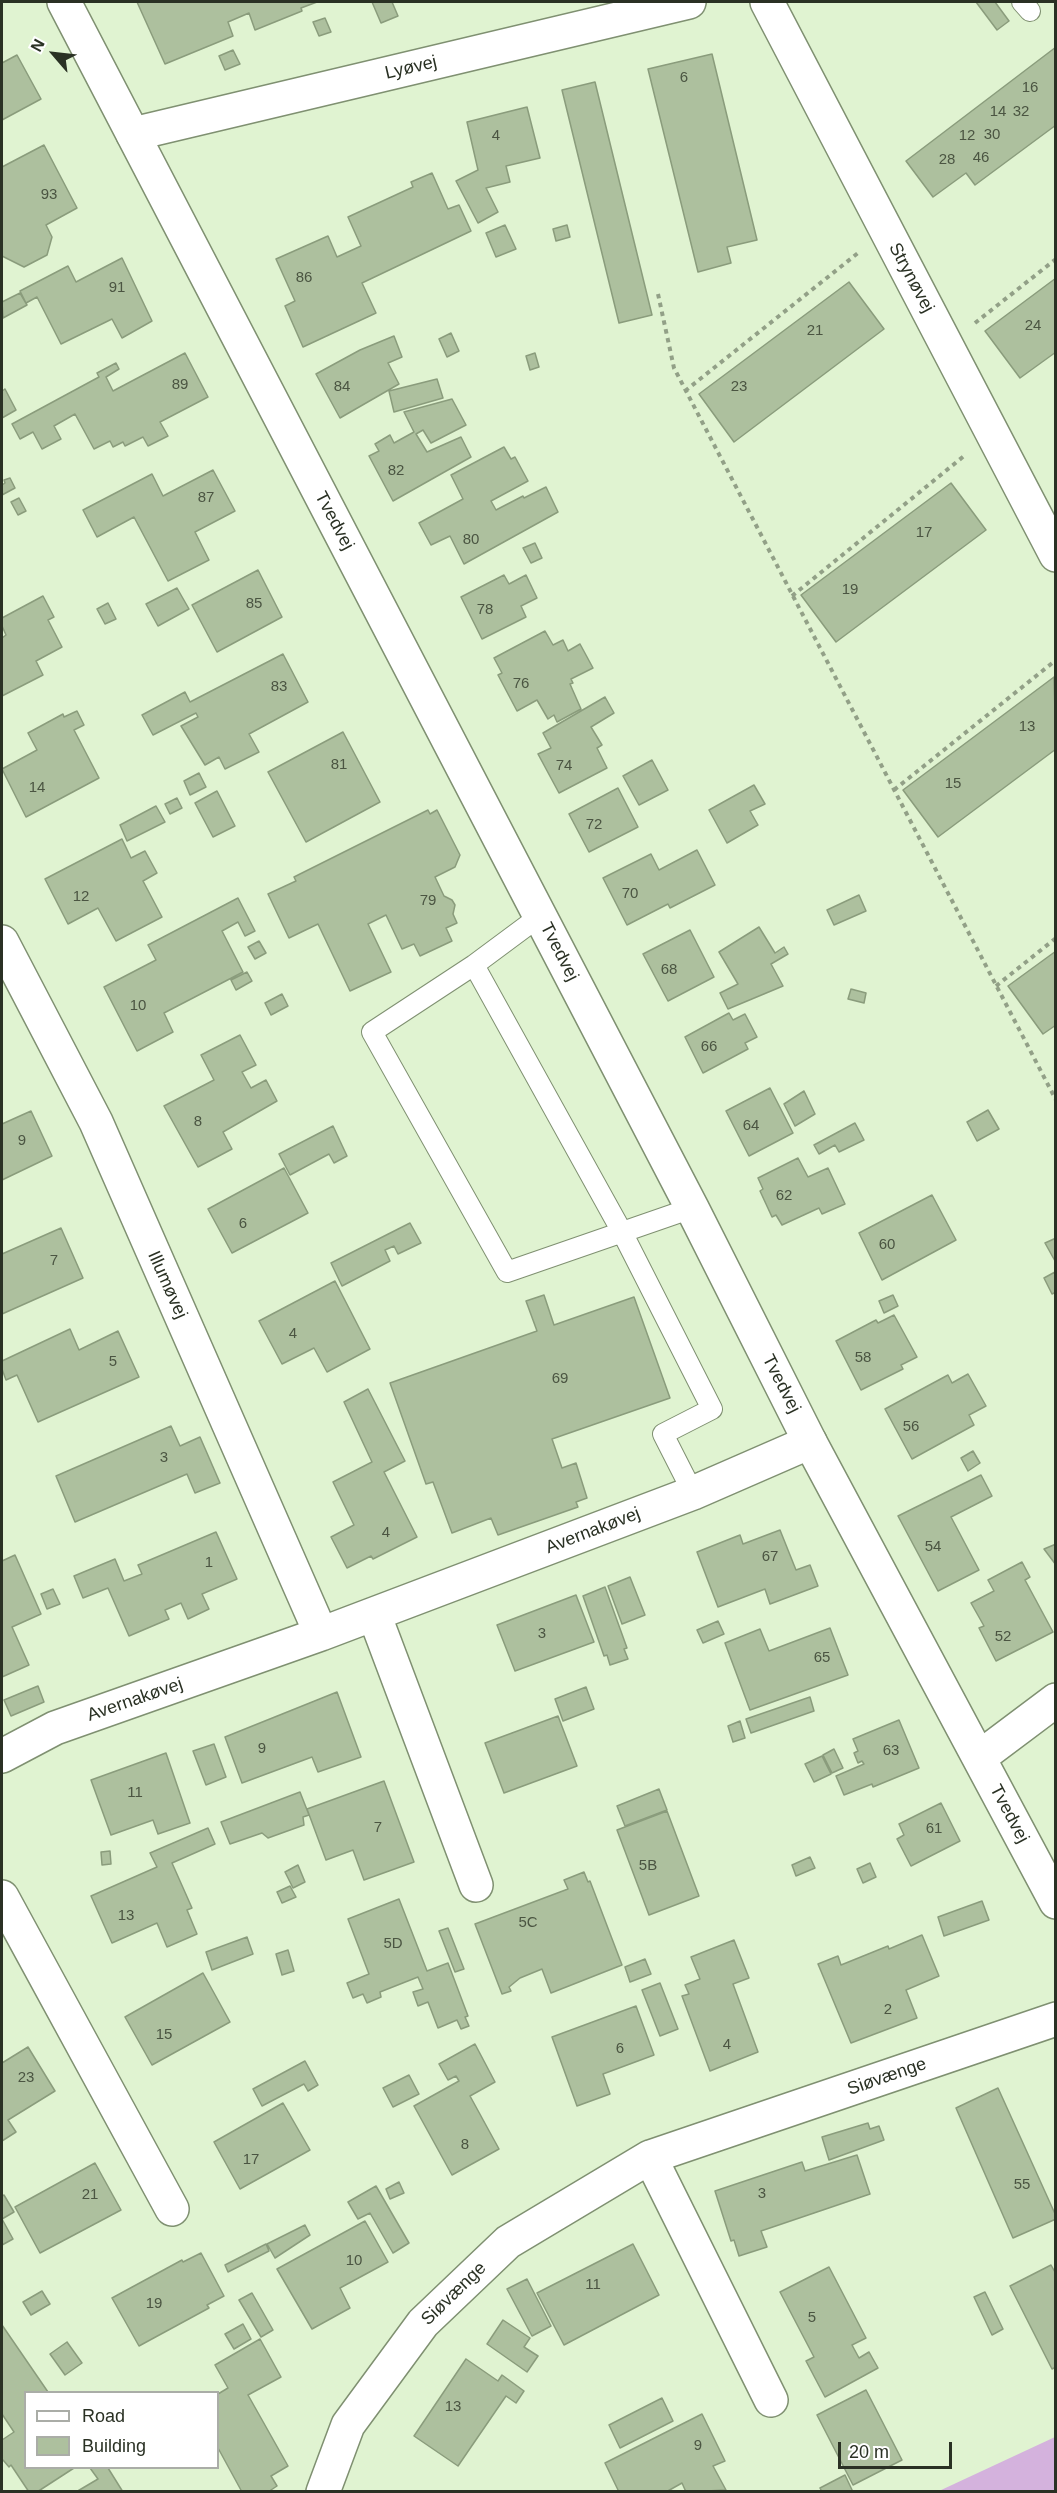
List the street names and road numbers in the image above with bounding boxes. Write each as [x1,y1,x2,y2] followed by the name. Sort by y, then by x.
[383,52,439,84] street label: Lyøvej
[884,239,938,317] street label: Strynøvej
[310,488,358,554] street label: Tvedvej
[535,919,583,985] street label: Tvedvej
[142,1248,192,1322] street label: Illumøvej
[757,1351,805,1417] street label: Tvedvej
[543,1503,643,1559] street label: Avernakøvej
[84,1674,186,1726] street label: Avernakøvej
[985,1781,1033,1847] street label: Tvedvej
[845,2053,929,2101] street label: Siøvænge
[417,2258,491,2330] street label: Siøvænge

